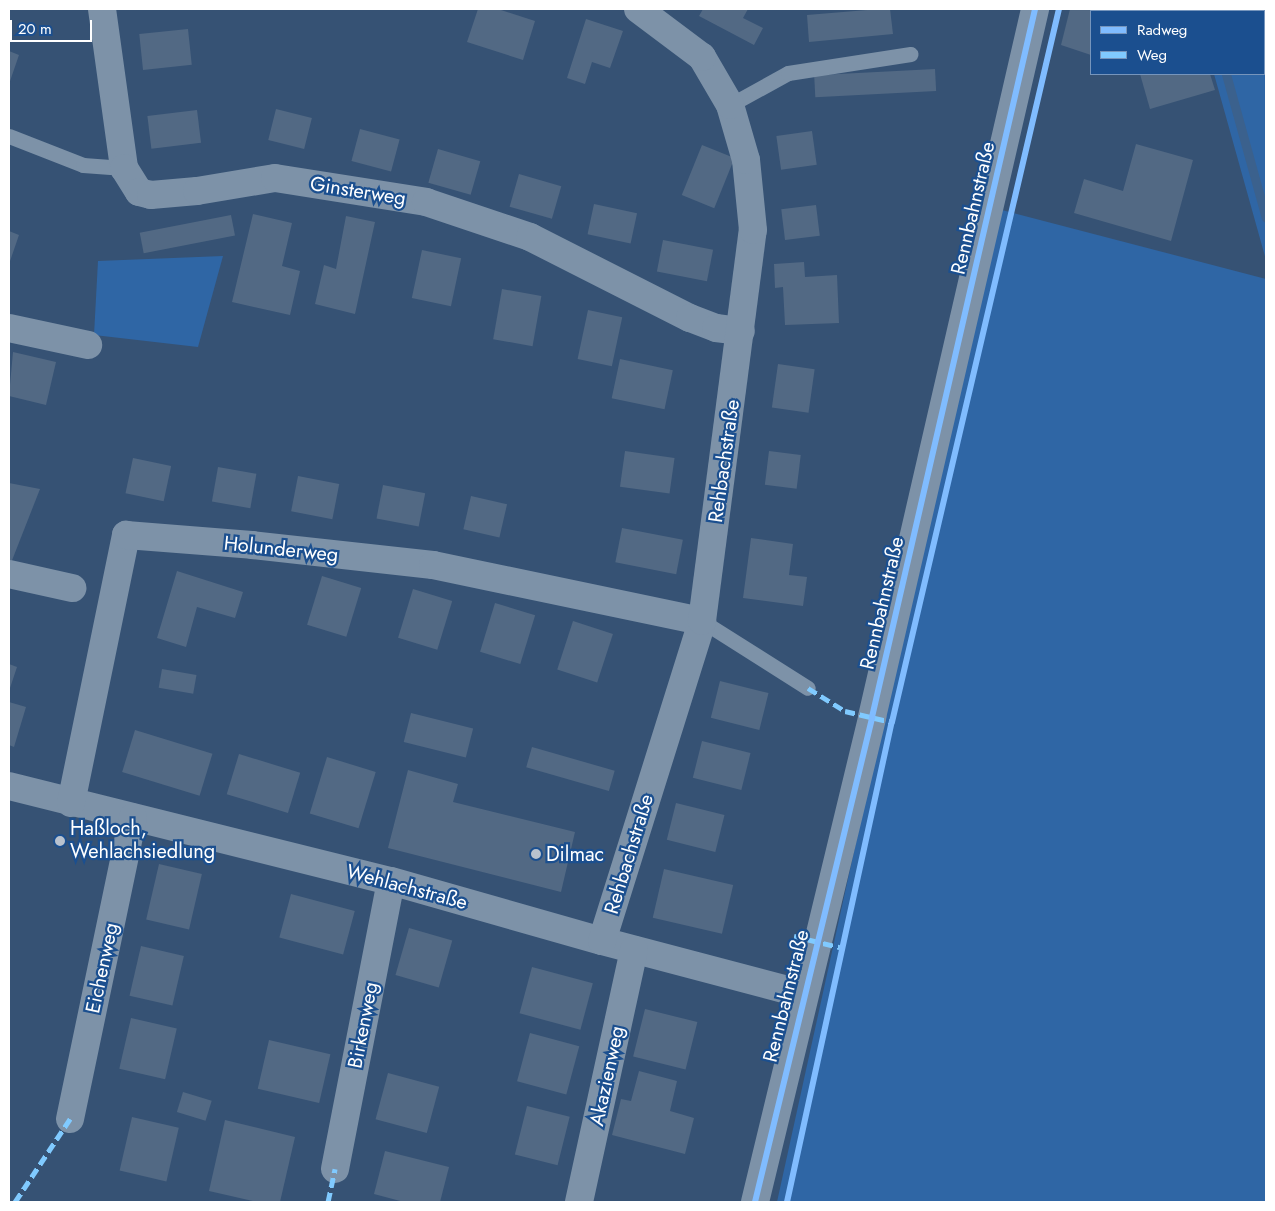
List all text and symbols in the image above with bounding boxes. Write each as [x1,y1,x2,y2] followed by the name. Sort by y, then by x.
[12,10,95,42] scale bar
[1090,10,1265,75] legend
[18,18,52,40] text: 20 m
[1137,19,1187,41] text: Radweg
[1137,44,1167,66] text: Weg
[946,139,1000,277] street label: Rennbahnstraße
[308,172,408,210] street label: Ginsterweg
[703,398,745,524] street label: Rehbachstraße
[223,531,339,567] street label: Holunderweg
[855,534,909,672] street label: Rennbahnstraße
[599,791,659,917] street label: Rehbachstraße
[70,817,215,864] place label: Haßloch, Wehlachsiedlung
[54,835,66,847] marker: Haßloch, Wehlachsiedlung
[546,842,604,866] place label: Dilmac
[530,848,542,860] marker: Dilmac
[344,859,470,915] street label: Wehlachstraße
[81,921,123,1015] street label: Eichenweg
[758,927,814,1065] street label: Rennbahnstraße
[343,980,383,1070] street label: Birkenweg
[585,1024,629,1128] street label: Akazienweg

